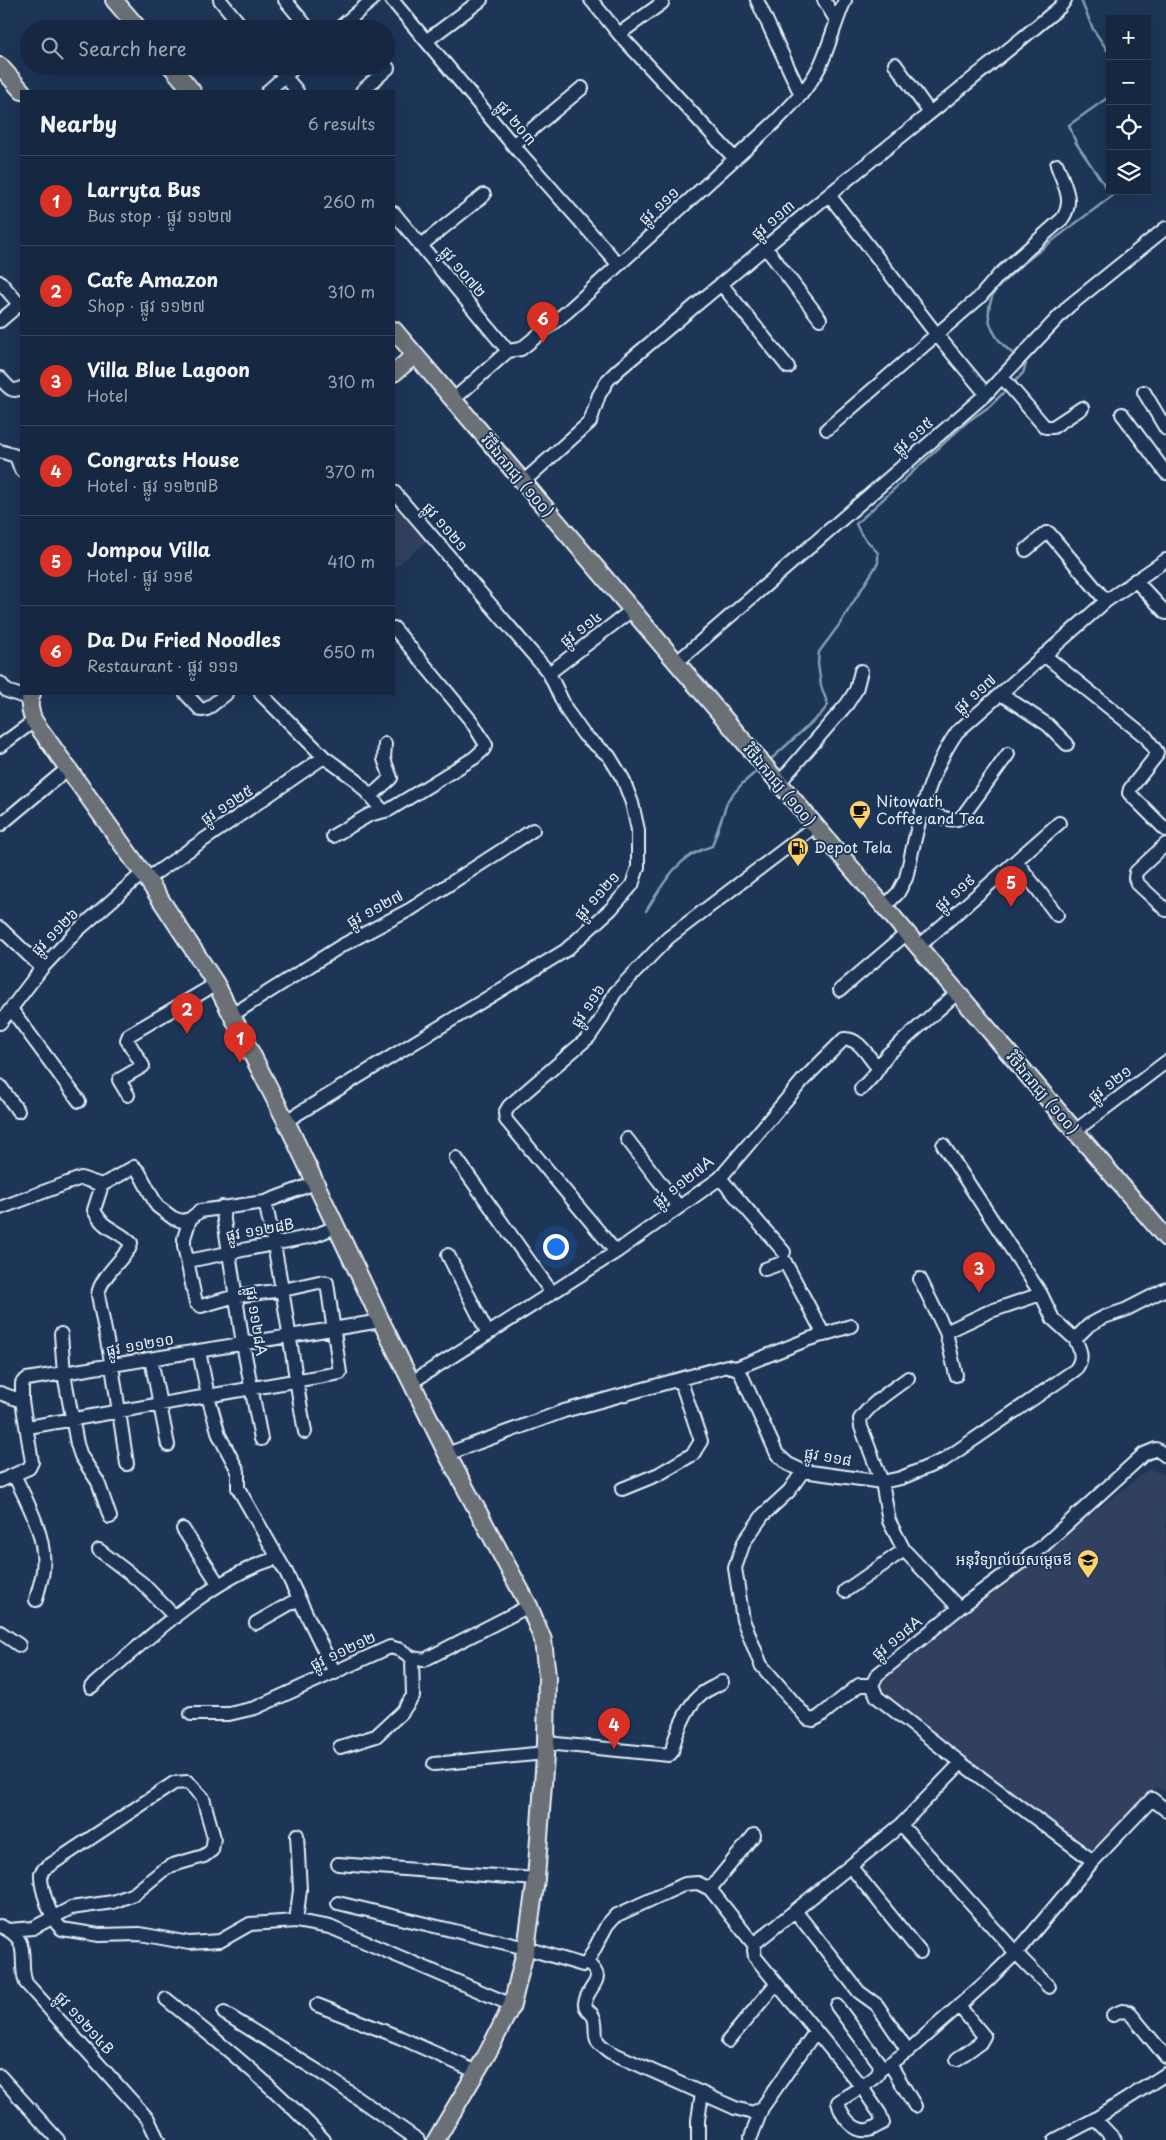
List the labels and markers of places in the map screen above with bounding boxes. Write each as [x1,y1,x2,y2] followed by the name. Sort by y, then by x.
[527,302,559,343] pin: 6
[876,789,985,829] place label: Nitowath Coffee and Tea
[848,799,872,830] cafe icon: Nitowath Coffee and Tea
[814,835,893,858] place label: Depot Tela
[786,836,810,867] fuel station icon: Depot Tela
[995,866,1027,907] pin: 5
[171,993,203,1034] pin: 2
[224,1022,256,1063] pin: 1
[963,1252,995,1293] pin: 3
[956,1547,1072,1570] place label: អនុវិទ្យាល័យសម្តេចឪ
[1076,1548,1100,1579] school or university icon: អនុវិទ្យាល័យសម្តេចឪ
[598,1708,630,1749] pin: 4

